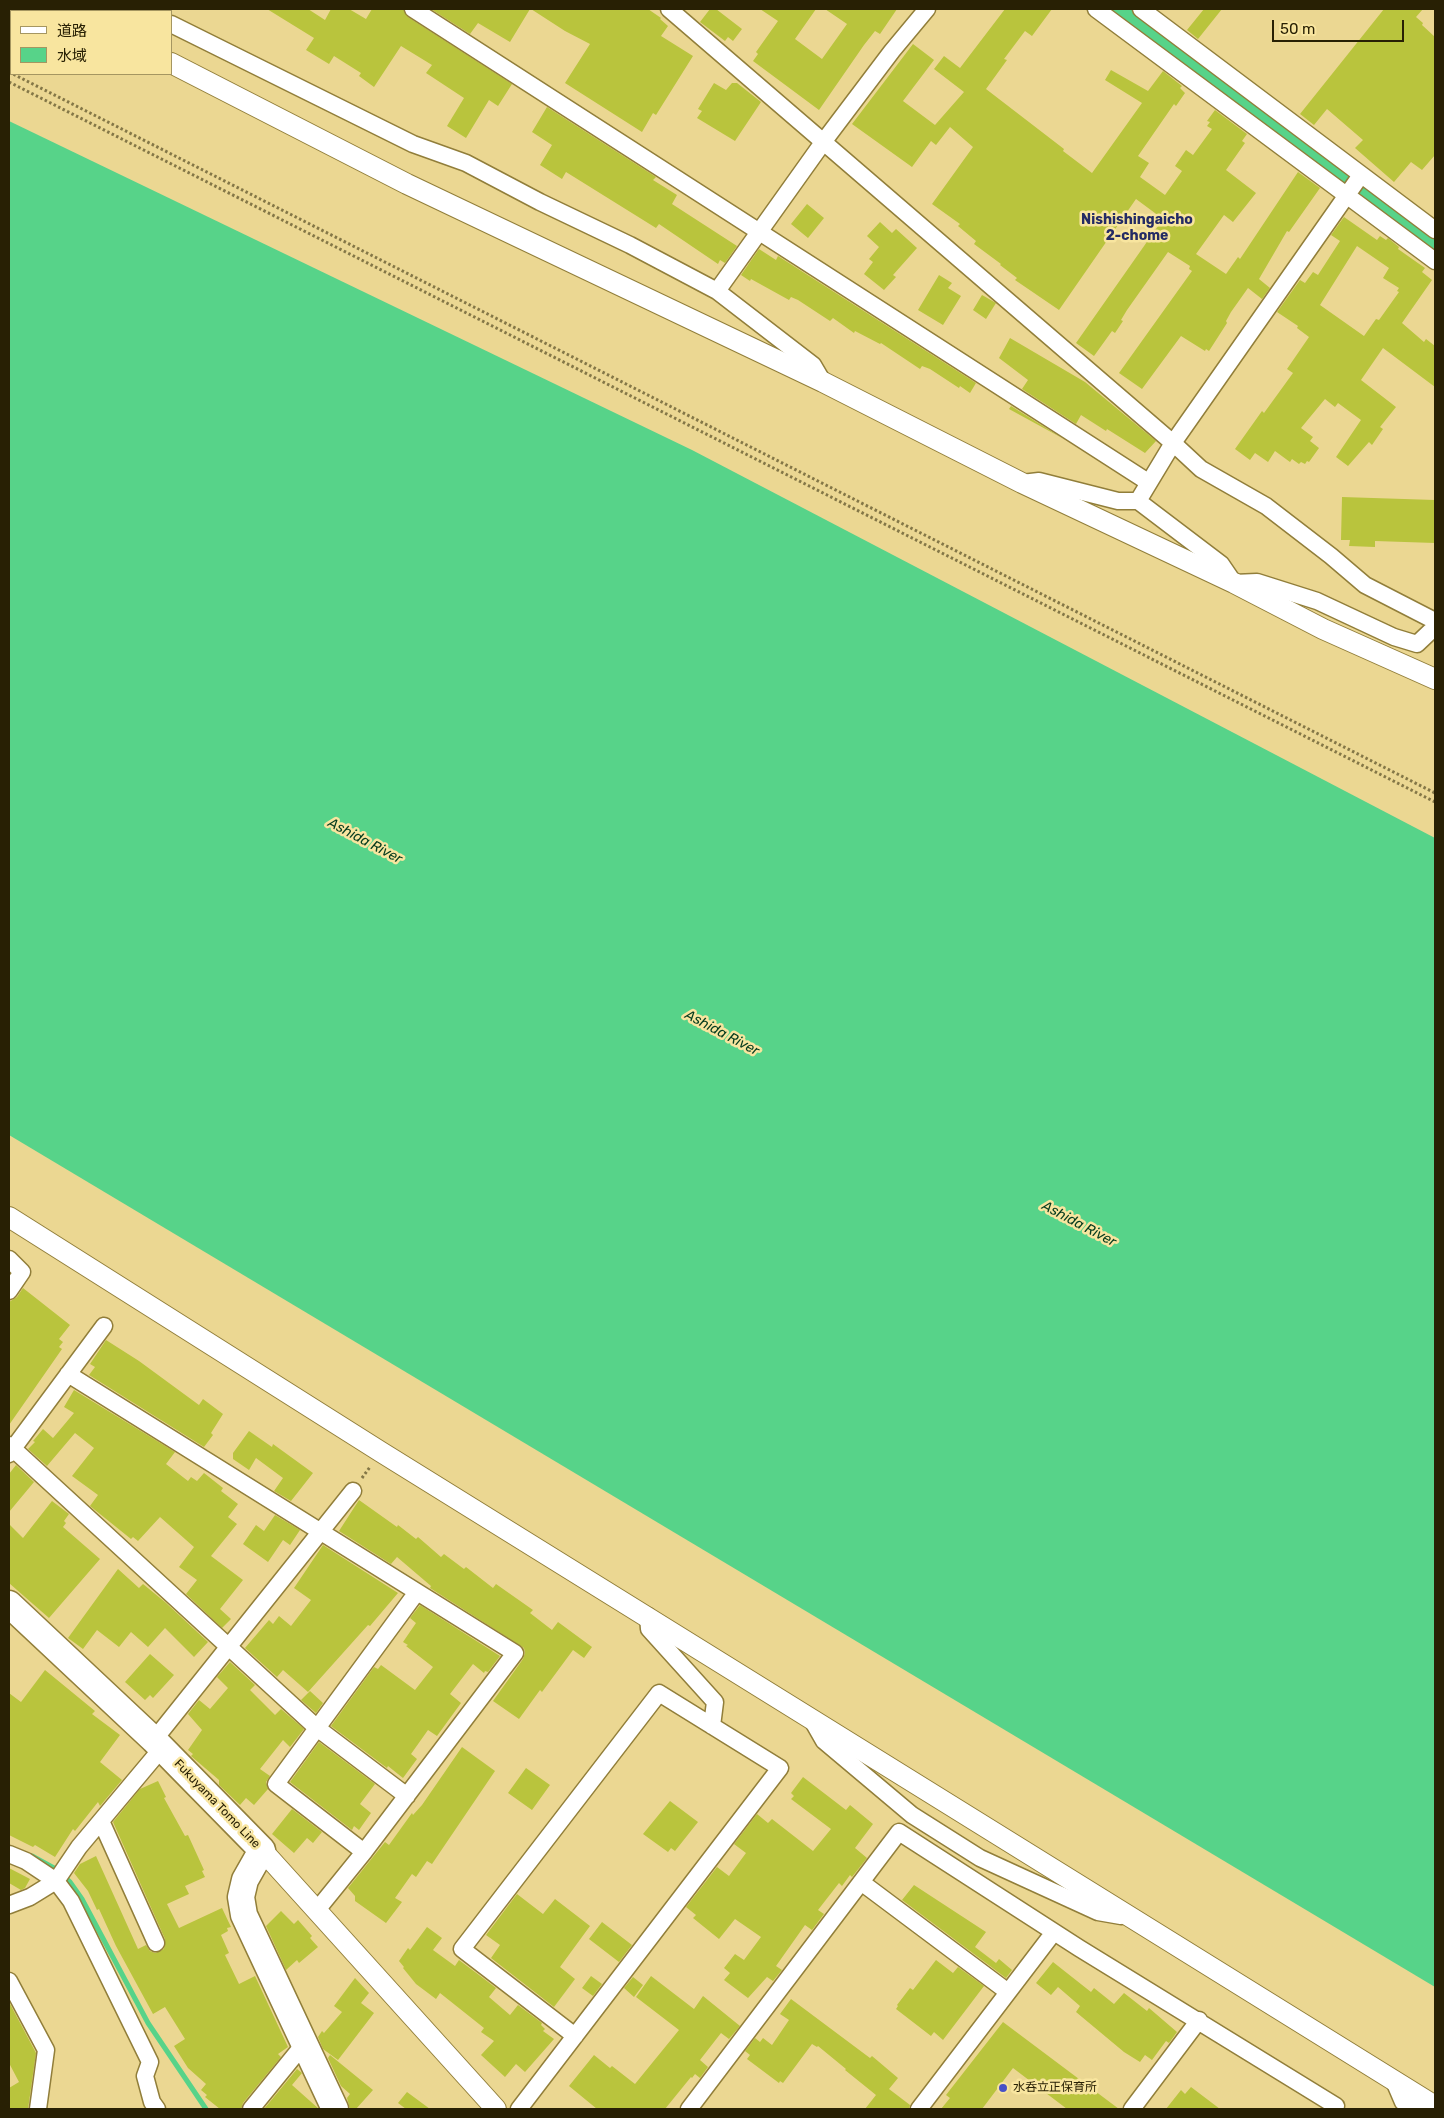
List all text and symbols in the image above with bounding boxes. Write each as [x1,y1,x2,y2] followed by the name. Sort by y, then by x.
[10,10,172,75] legend
[1274,10,1406,42] scale bar
[1280,20,1315,38] text: 50 m
[57,22,87,40] text: 道路
[57,47,87,65] text: 水域
[1081,212,1193,244] district label: Nishishingaicho 2-chome
[325,814,405,868] water label: Ashida River
[682,1006,762,1060] water label: Ashida River
[1039,1197,1119,1251] water label: Ashida River
[171,1757,263,1851] street label: Fukuyama Tomo Line
[1013,2081,1097,2095] place label: 水呑立正保育所
[997,2082,1009,2094] marker: 水呑立正保育所

